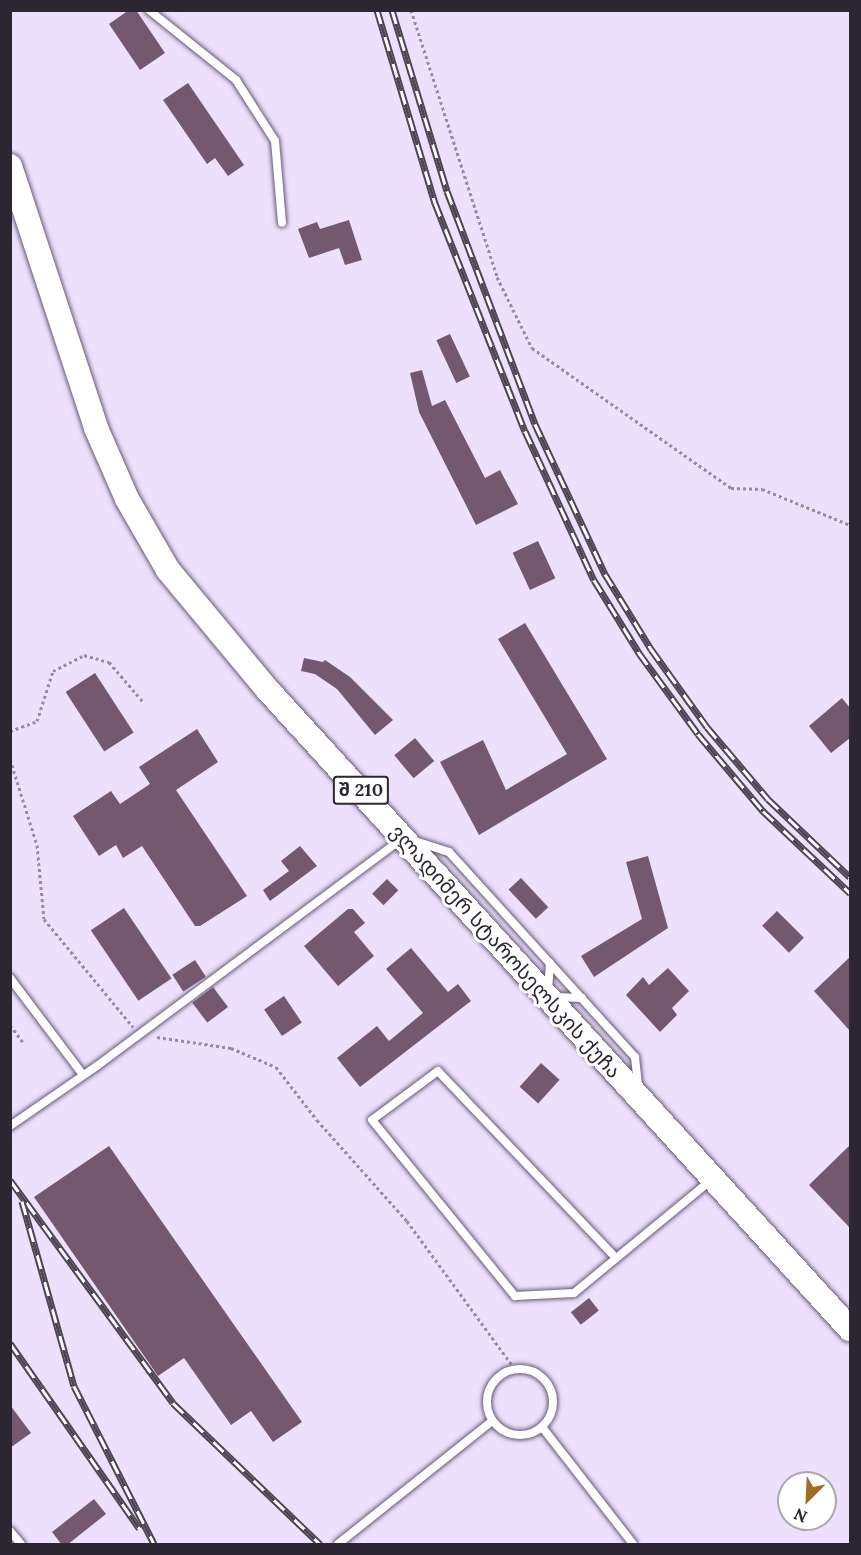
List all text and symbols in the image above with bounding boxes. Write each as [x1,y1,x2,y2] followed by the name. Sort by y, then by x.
[332,775,389,805] road number: შ 210
[386,819,626,1083] street label: ვლადიმერ სტაროსელსკის ქუჩა
[777,1471,837,1531] north arrow
[791,1504,810,1527] text: N

